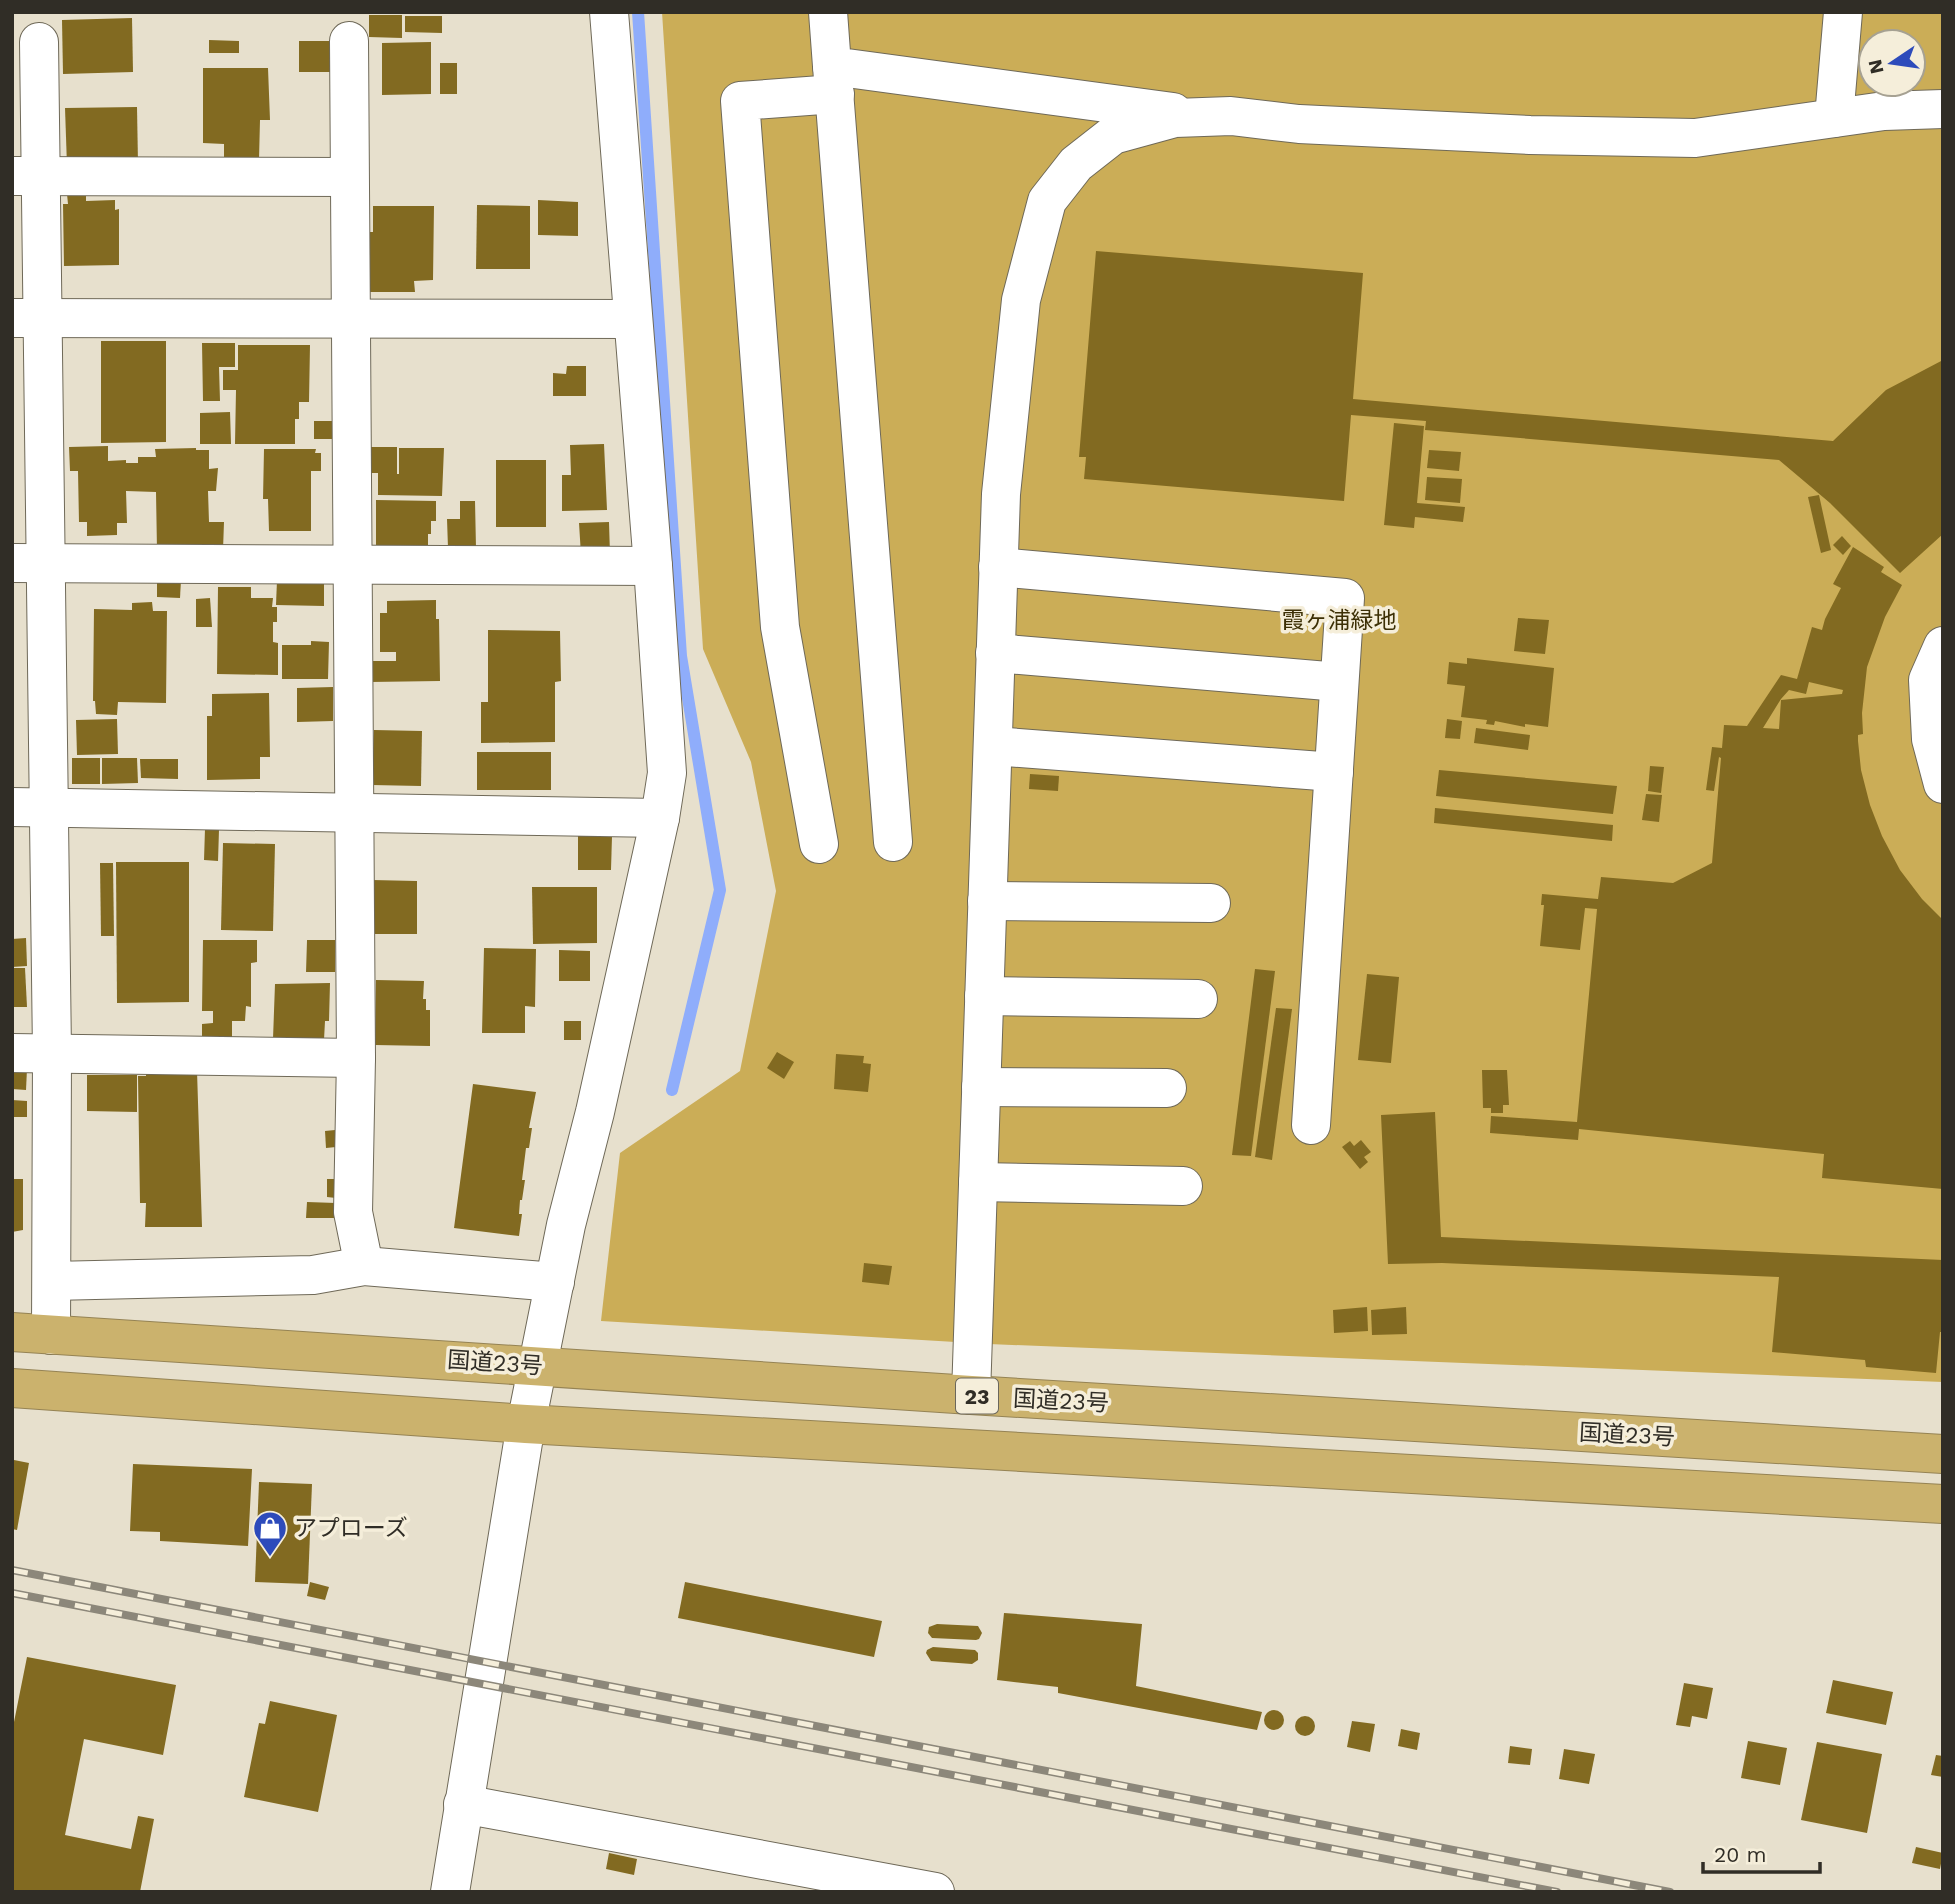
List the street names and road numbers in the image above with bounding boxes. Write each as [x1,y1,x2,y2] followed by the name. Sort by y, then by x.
[446,1346,544,1380] street label: 国道23号
[956,1378,998,1414] road number: 23
[1012,1385,1110,1417] street label: 国道23号
[1578,1419,1676,1451] street label: 国道23号

